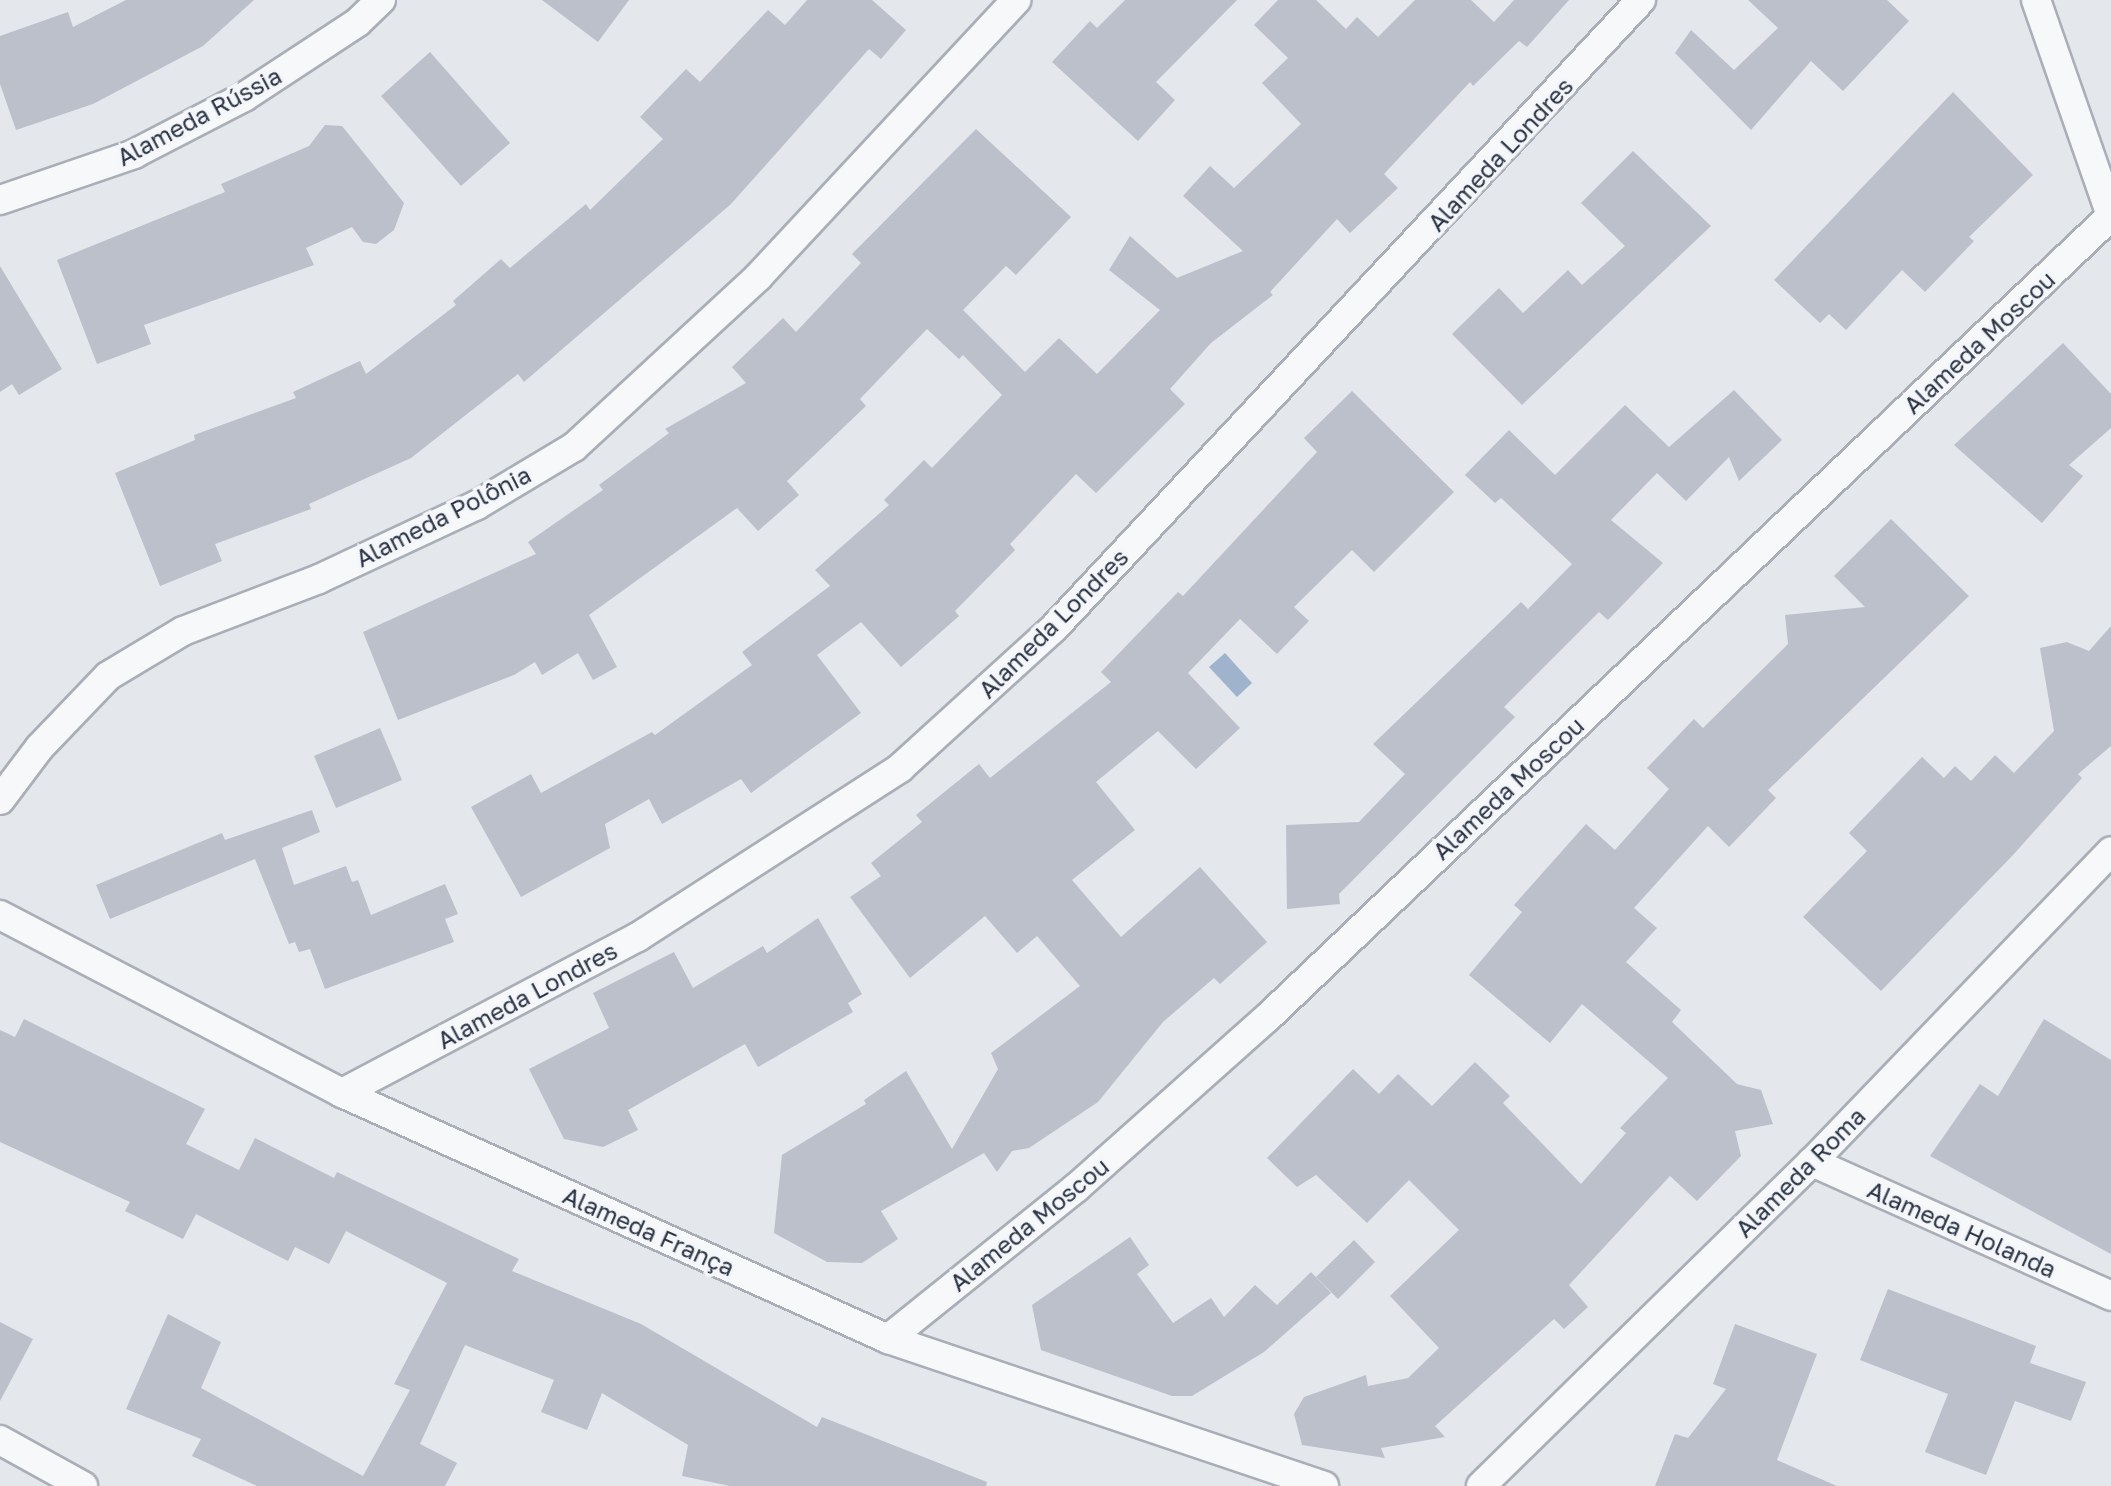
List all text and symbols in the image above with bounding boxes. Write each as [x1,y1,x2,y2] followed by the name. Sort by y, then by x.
[112,61,286,171] street label: Alameda Rússia
[1421,71,1579,237] street label: Alameda Londres
[1897,265,2061,419] street label: Alameda Moscou
[351,459,535,573] street label: Alameda Polônia
[972,542,1134,704] street label: Alameda Londres
[1426,711,1590,865] street label: Alameda Moscou
[432,935,622,1055] street label: Alameda Londres
[1729,1101,1871,1243] street label: Alameda Roma
[944,1151,1114,1297] street label: Alameda Moscou
[1863,1175,2061,1283] street label: Alameda Holanda
[559,1180,739,1282] street label: Alameda França

